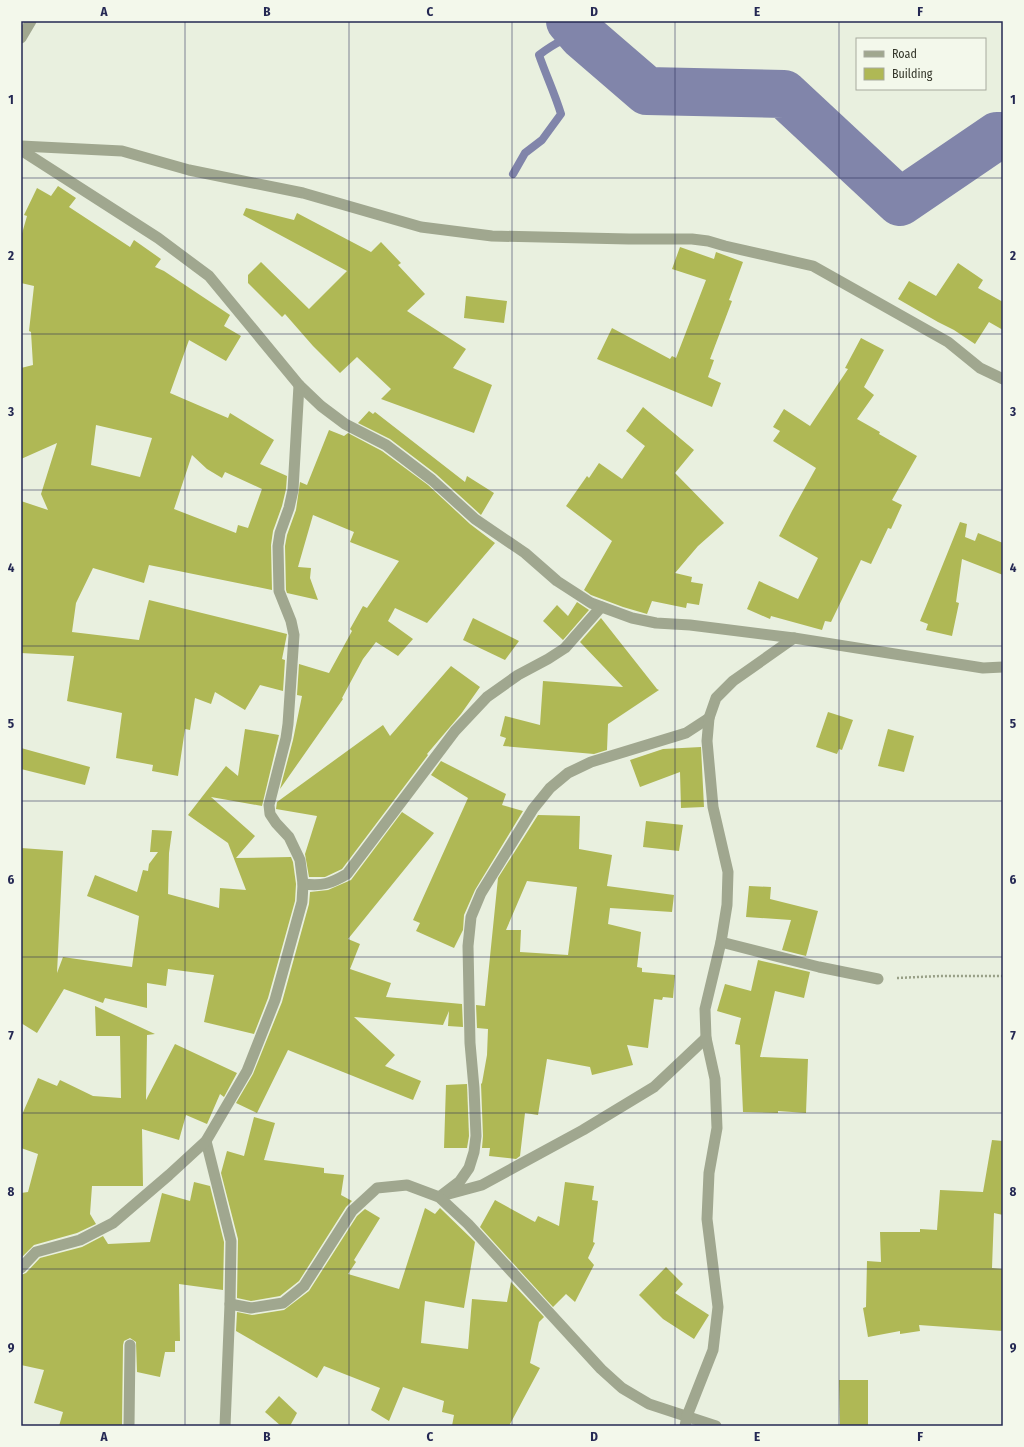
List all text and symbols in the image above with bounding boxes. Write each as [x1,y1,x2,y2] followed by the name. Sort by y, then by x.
[99,4,108,19] text: A
[263,4,271,19] text: B
[427,4,434,19] text: C
[590,4,598,19] text: D
[754,4,760,19] text: E
[917,4,923,19] text: F
[856,38,986,90] legend
[892,47,917,61] text: Road
[892,67,933,81] text: Building
[8,92,14,107] text: 1
[1010,92,1016,107] text: 1
[7,248,14,263] text: 2
[1009,248,1016,263] text: 2
[7,404,14,419] text: 3
[1009,404,1016,419] text: 3
[8,560,15,575] text: 4
[1010,560,1017,575] text: 4
[8,716,14,731] text: 5
[1010,716,1016,731] text: 5
[8,872,15,887] text: 6
[1010,872,1017,887] text: 6
[8,1028,14,1043] text: 7
[1010,1028,1016,1043] text: 7
[8,1184,15,1199] text: 8
[1010,1184,1017,1199] text: 8
[8,1340,15,1355] text: 9
[1010,1340,1017,1355] text: 9
[99,1429,108,1444] text: A
[263,1429,271,1444] text: B
[427,1429,434,1444] text: C
[590,1429,598,1444] text: D
[754,1429,760,1444] text: E
[917,1429,923,1444] text: F

